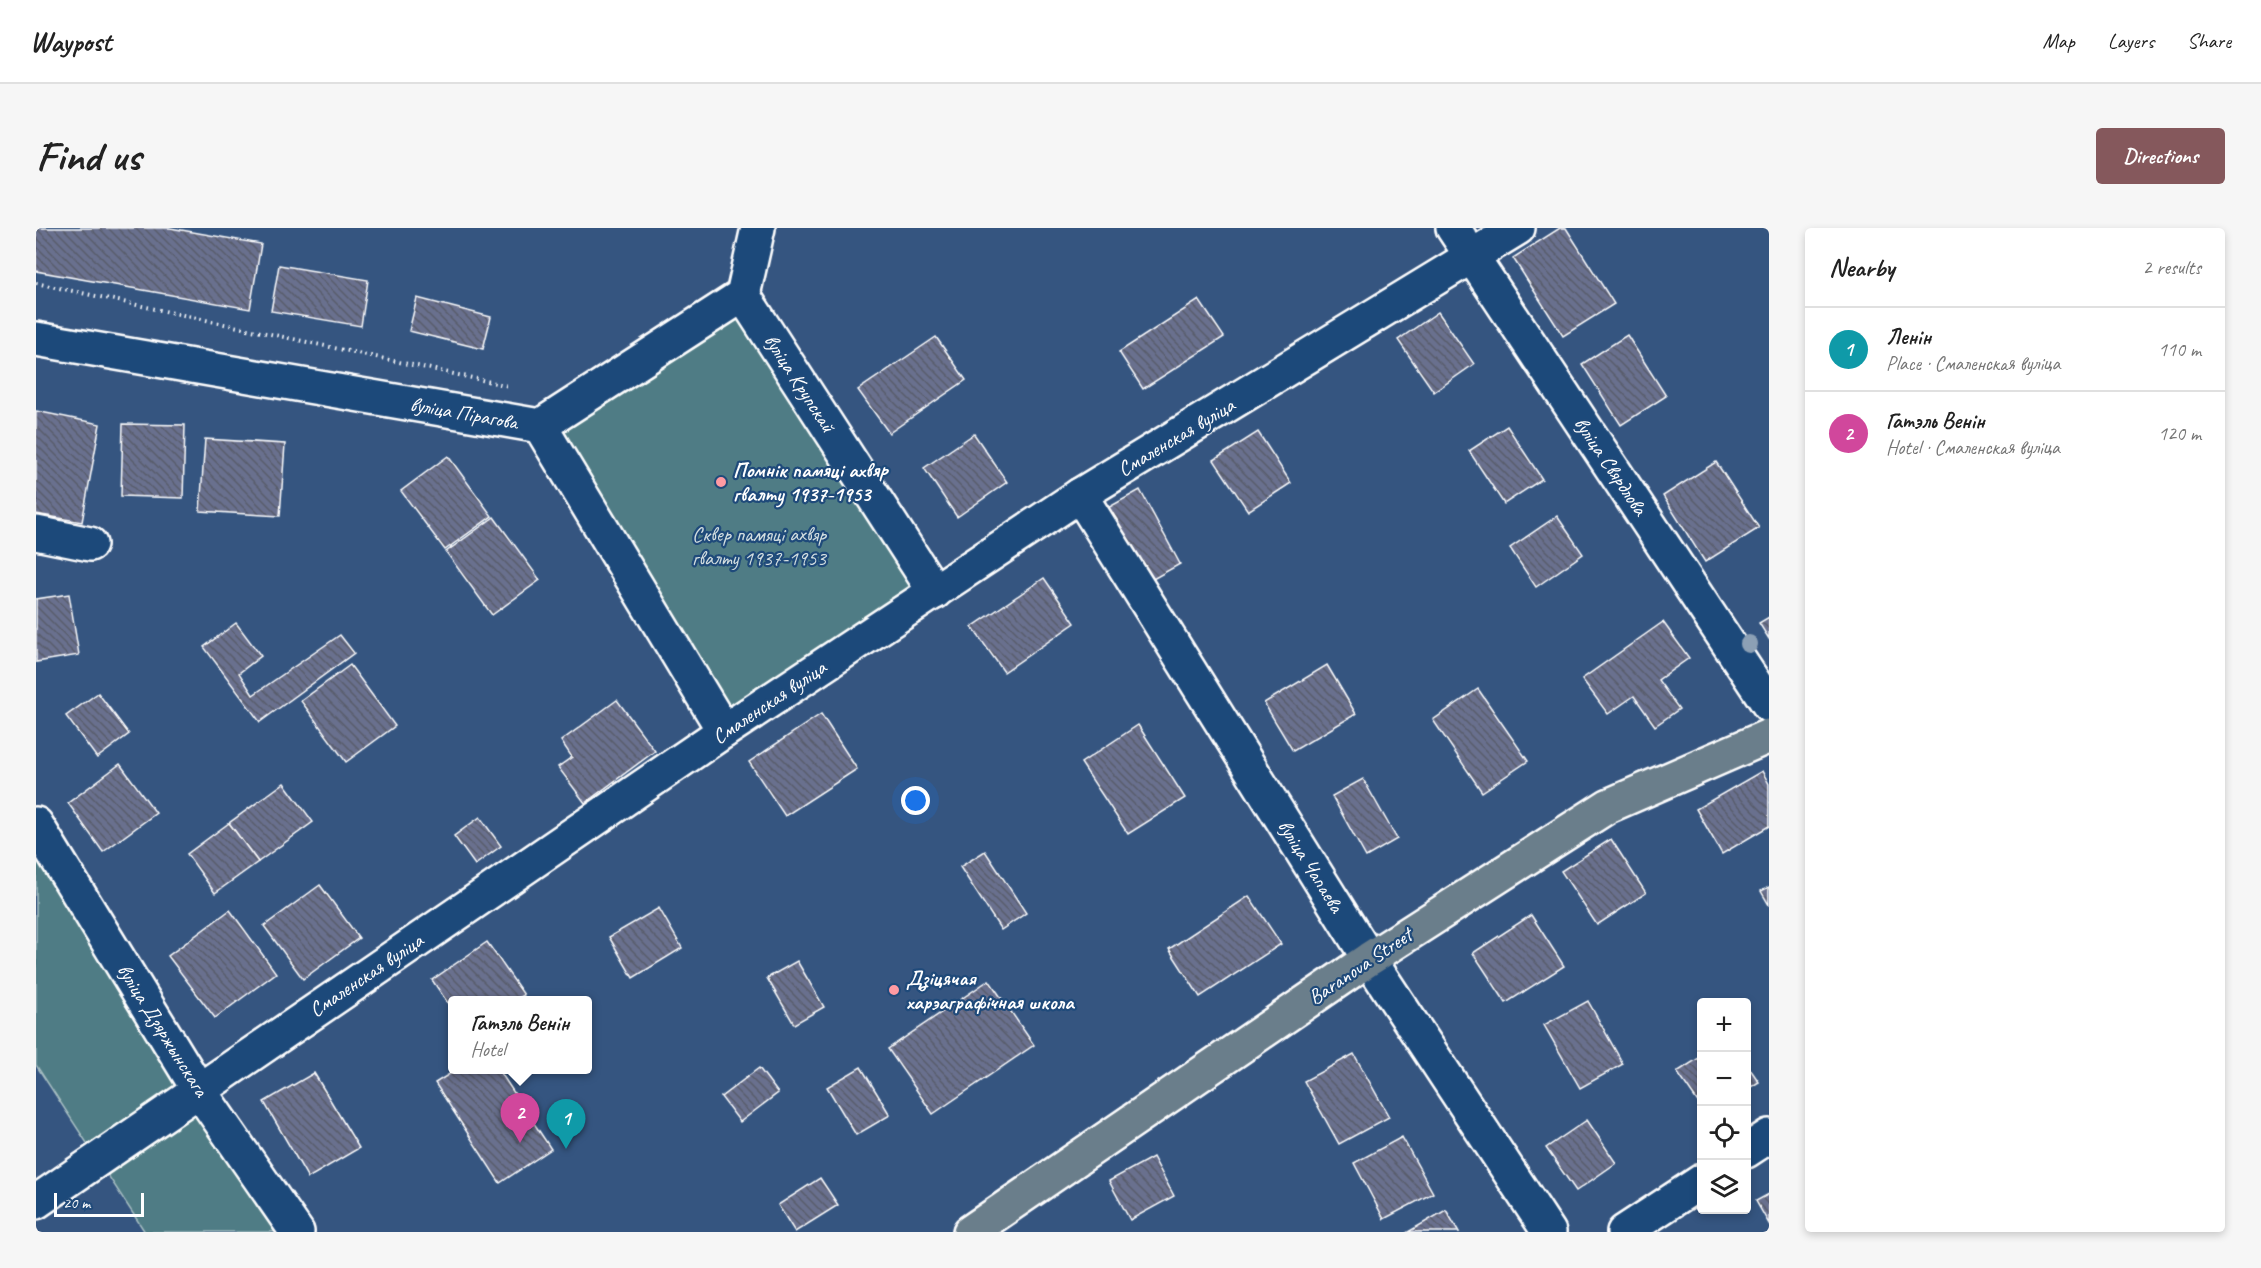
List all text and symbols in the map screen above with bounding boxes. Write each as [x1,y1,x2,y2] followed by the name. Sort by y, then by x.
[30,24,111,59] text: Waypost
[2042,28,2075,54] text: Map
[2108,28,2154,54] text: Layers
[2187,28,2231,54] text: Share
[2096,128,2225,184] button: Directions
[36,130,141,183] text: Find us
[1829,251,1894,284] text: Nearby
[2142,255,2201,280] text: 2 results
[1886,323,1931,351] text: Ленін
[759,329,842,438] street label: вуліца Крупскай
[1844,337,1853,362] text: 1
[2158,337,2201,362] text: 110 m
[1886,351,2060,376] text: Place · Смаленская вуліца
[408,391,522,436] street label: вуліца Пірагова
[1113,391,1241,482] street label: Смаленская вуліца
[1886,407,1985,435] text: Гатэль Венін
[1568,412,1655,522] street label: вуліца Свярдлова
[1844,421,1853,446] text: 2
[2158,421,2201,446] text: 120 m
[1886,435,2060,460] text: Hotel · Смаленская вуліца
[733,457,889,508] place label: Помнік памяці ахвяр гвалту 1937-1953
[714,475,728,489] marker: Помнік памяці ахвяр гвалту 1937-1953
[692,521,828,571] park label: Сквер памяці ахвяр гвалту 1937-1953
[707,653,832,750] street label: Смаленская вуліца
[901,786,930,815] your location
[1272,815,1351,919] street label: вуліца Чапаева
[1303,920,1419,1010] street label: Baranova Street
[304,926,429,1023] street label: Смаленская вуліца
[112,959,215,1103] street label: вуліца Дзяржынскага
[906,965,1075,1015] place label: Дзіцячая харэаграфічная школа
[887,983,901,997] marker: Дзіцячая харэаграфічная школа
[448,996,592,1074] popup
[1697,998,1751,1214] map controls
[1697,998,1751,1052] button: +
[471,1009,569,1037] text: Гатэль Венін
[471,1037,505,1062] text: Hotel
[1697,1052,1751,1106] button: −
[500,1094,540,1143] pin: 2
[546,1100,586,1149] pin: 1
[1697,1106,1751,1160] button: locate
[1697,1160,1751,1214] button: layers
[54,1190,144,1218] scale bar
[63,1193,90,1213] text: 20 m

